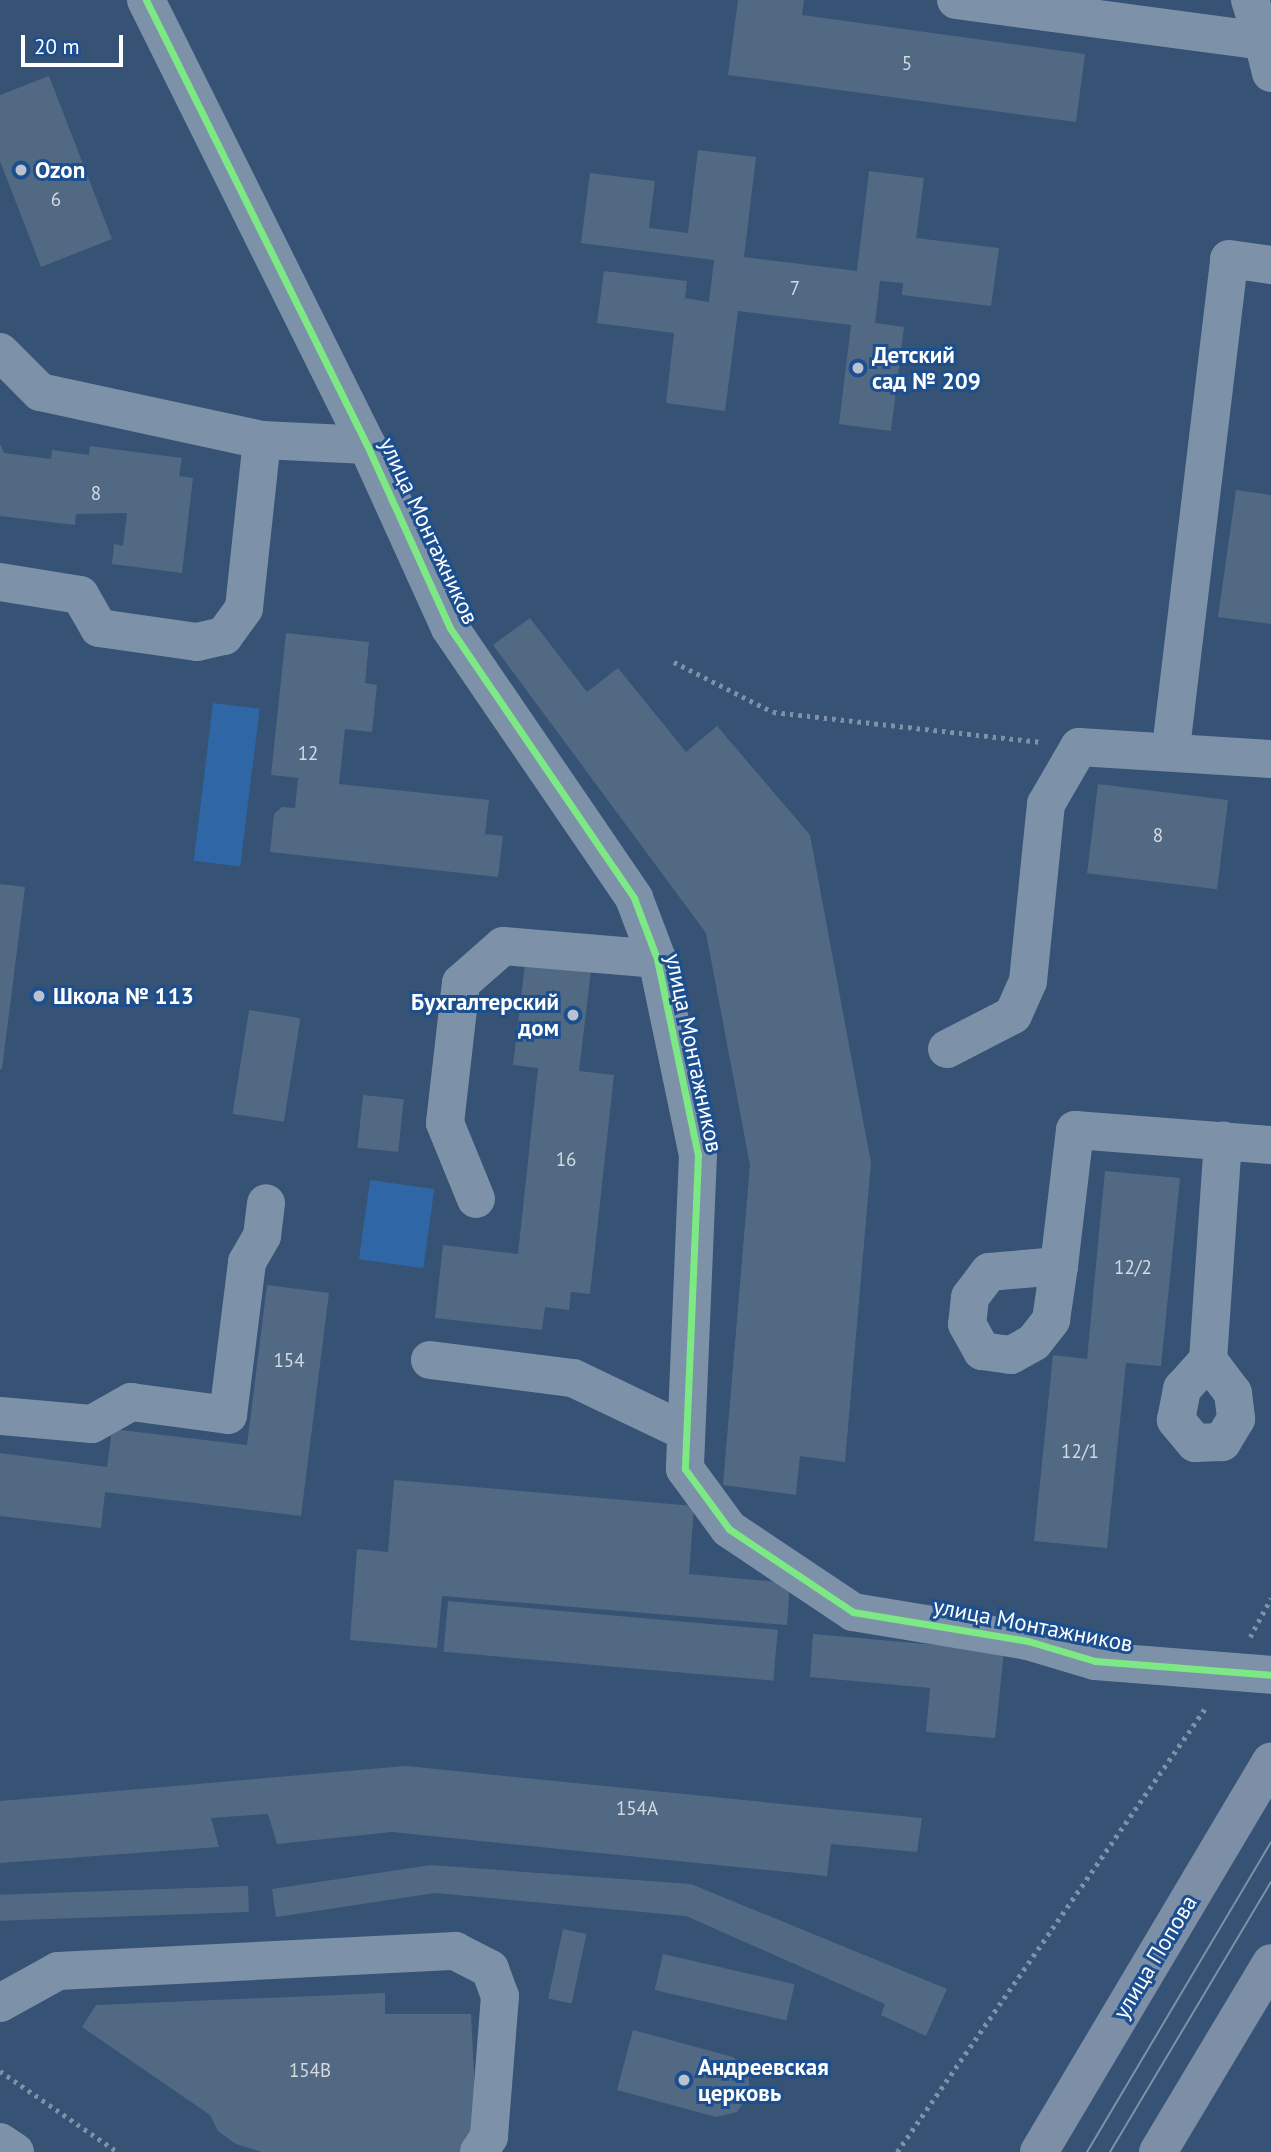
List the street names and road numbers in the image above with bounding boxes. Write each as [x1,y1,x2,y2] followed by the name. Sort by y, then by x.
[374,433,484,629] street label: улица Монтажников
[659,951,729,1155] street label: улица Монтажников
[931,1592,1135,1658] street label: улица Монтажников
[1107,1890,1203,2024] street label: улица Попова

